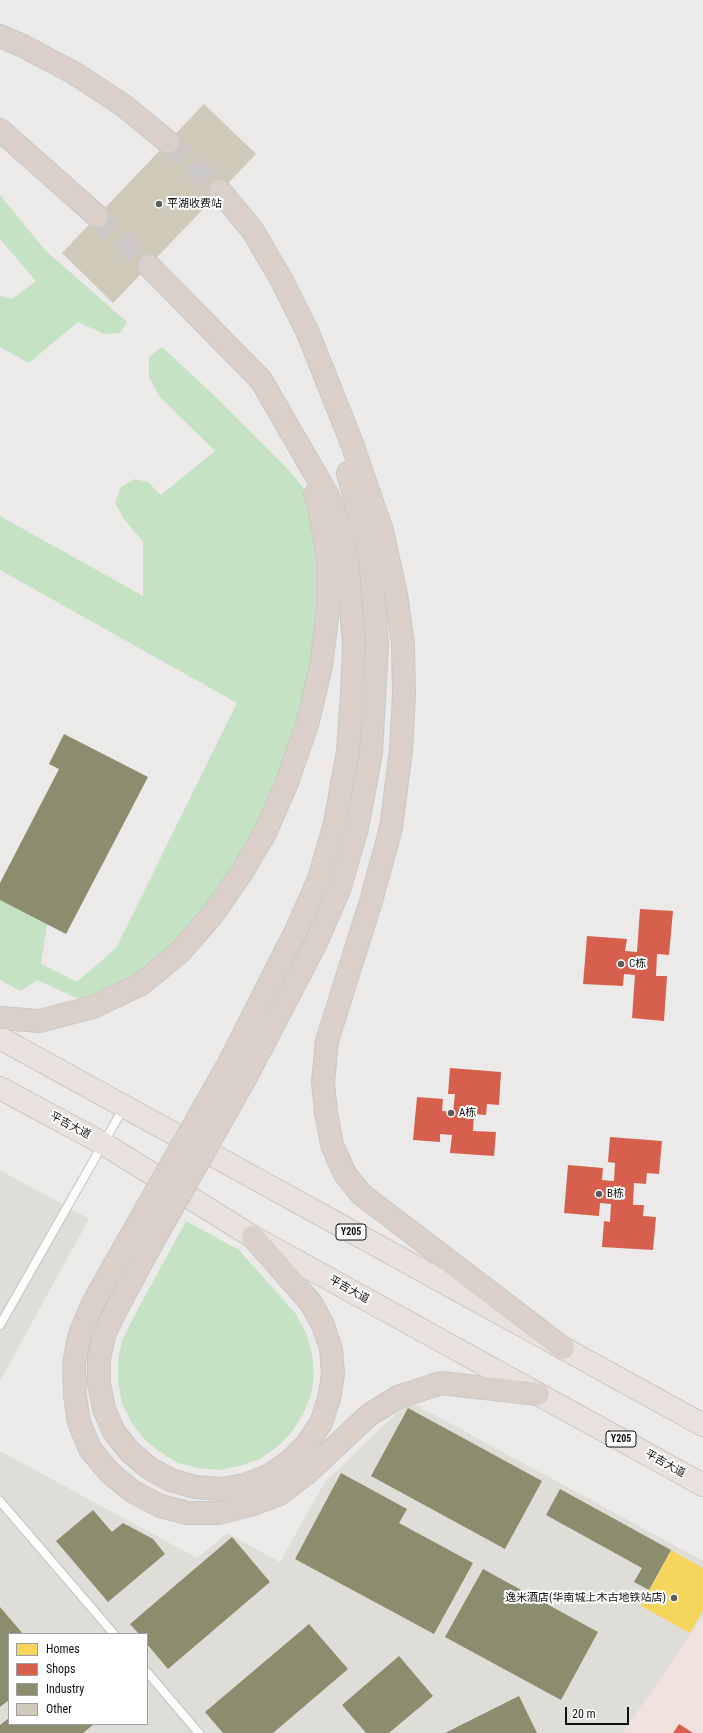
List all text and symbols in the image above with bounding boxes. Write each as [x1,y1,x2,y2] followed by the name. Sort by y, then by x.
[167,197,222,211] place label: 平湖收费站
[154,199,164,209] marker: 平湖收费站
[629,957,646,971] place label: C栋
[616,959,626,969] marker: C栋
[459,1106,476,1120] place label: A栋
[446,1108,456,1118] marker: A栋
[47,1110,93,1142] street label: 平吉大道
[607,1187,624,1201] place label: B栋
[594,1189,604,1199] marker: B栋
[336,1224,366,1240] road number: Y205
[327,1274,371,1306] street label: 平吉大道
[606,1431,636,1447] road number: Y205
[643,1448,687,1480] street label: 平吉大道
[505,1591,666,1605] place label: 逸米酒店(华南城上木古地铁站店)
[669,1593,679,1603] marker: 逸米酒店(华南城上木古地铁站店)
[8,1633,148,1725] legend
[46,1642,80,1656] text: Homes
[46,1662,75,1676] text: Shops
[46,1682,84,1696] text: Industry
[567,1699,631,1725] scale bar
[46,1702,72,1716] text: Other
[572,1707,596,1721] text: 20 m

